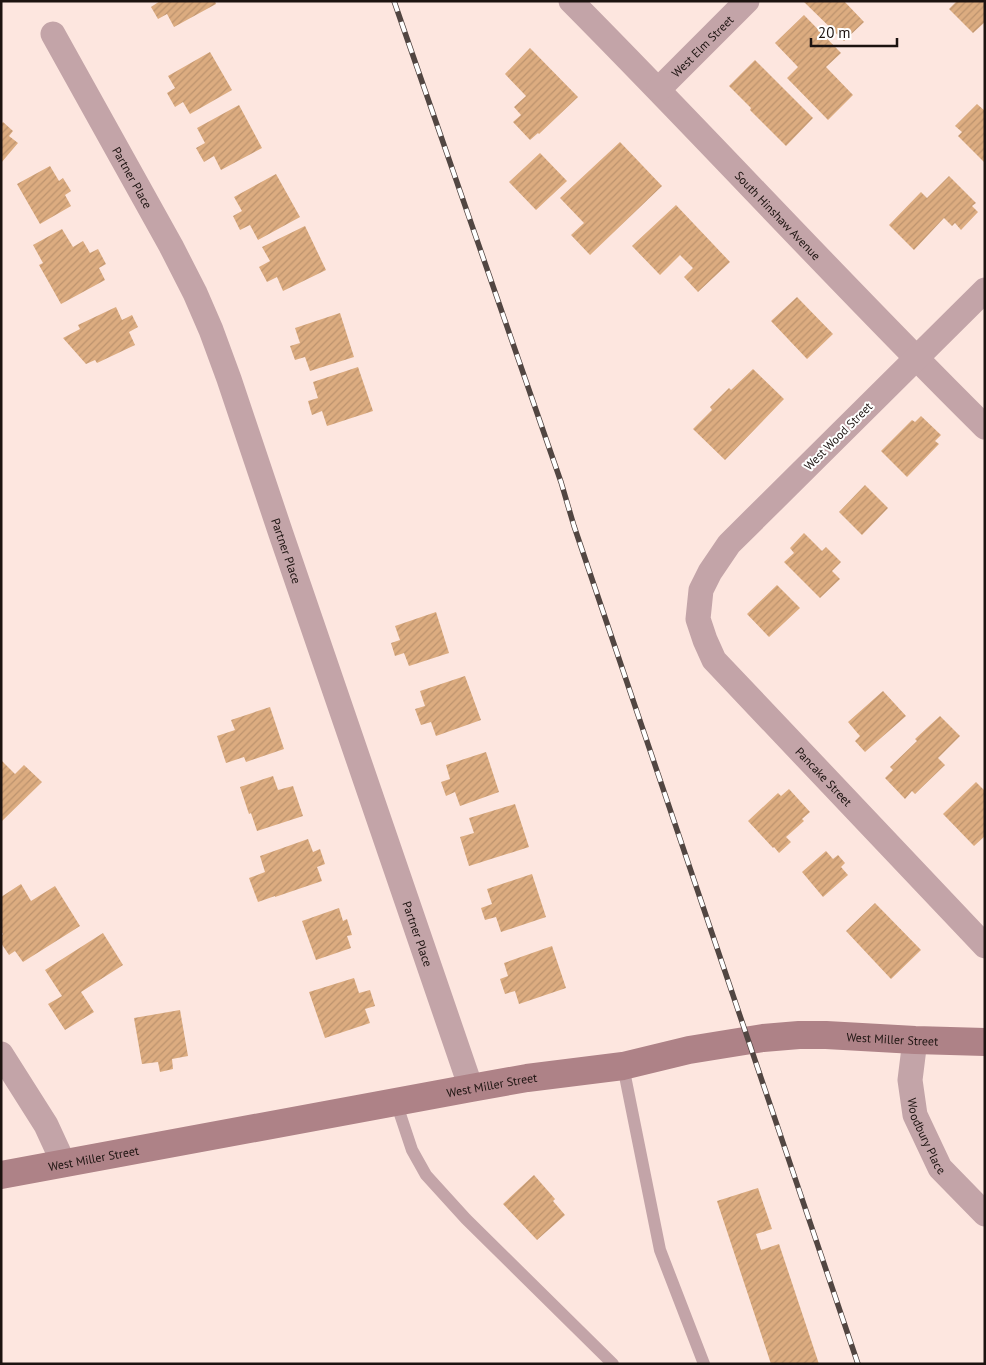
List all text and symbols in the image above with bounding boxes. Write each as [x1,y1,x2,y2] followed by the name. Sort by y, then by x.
[668,12,736,80] street label: West Elm Street
[811,15,897,47] scale bar
[818,23,851,42] text: 20 m
[110,144,156,211] street label: Partner Place
[732,168,824,263] street label: South Hinshaw Avenue
[801,399,875,473] street label: West Wood Street
[269,516,305,585] street label: Partner Place
[793,744,856,809] street label: Pancake Street
[400,899,436,968] street label: Partner Place
[846,1029,938,1048] street label: West Miller Street
[445,1069,538,1100] street label: West Miller Street
[905,1097,949,1177] street label: Woodbury Place
[47,1142,140,1174] street label: West Miller Street

